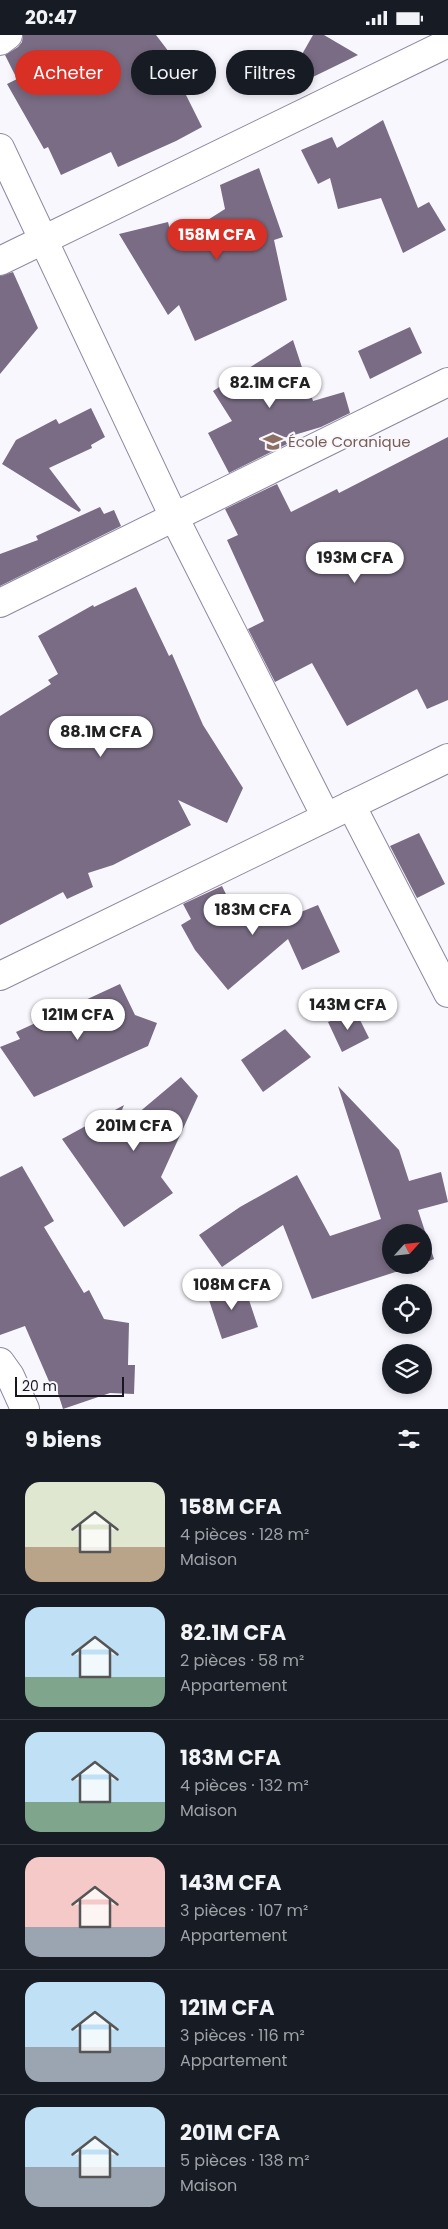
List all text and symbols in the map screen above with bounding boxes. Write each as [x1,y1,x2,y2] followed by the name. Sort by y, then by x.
[25,4,77,31] text: 20:47
[15,50,121,95] chip: Acheter
[131,50,216,95] chip: Louer
[226,50,314,95] chip: Filtres
[165,219,269,261] pin: 158M CFA
[178,223,256,246] text: 158M CFA
[213,367,327,409] pin: 82.1M CFA
[230,371,310,394] text: 82.1M CFA
[262,431,284,453] school or university icon: École Coranique
[288,431,411,452] place label: École Coranique
[303,541,407,584] pin: 193M CFA
[317,546,393,569] text: 193M CFA
[44,715,158,758] pin: 88.1M CFA
[60,720,142,743] text: 88.1M CFA
[201,893,305,936] pin: 183M CFA
[215,898,291,921] text: 183M CFA
[296,989,400,1031] pin: 143M CFA
[309,993,387,1016] text: 143M CFA
[26,999,130,1041] pin: 121M CFA
[42,1003,114,1026] text: 121M CFA
[82,1109,186,1152] pin: 201M CFA
[96,1114,172,1137] text: 201M CFA
[382,1224,432,1274] north arrow
[382,1224,432,1394] map controls
[180,1269,284,1311] pin: 108M CFA
[193,1273,271,1296] text: 108M CFA
[382,1284,432,1334] button: locate
[382,1344,432,1394] button: layers
[15,1374,124,1397] scale bar
[22,1376,57,1396] text: 20 m
[25,1425,102,1454] text: 9 biens
[395,1425,423,1453] icon: filters
[180,1492,282,1521] text: 158M CFA
[65,1502,125,1562] icon: home
[180,1523,309,1546] text: 4 pièces · 128 m²
[180,1548,237,1571] text: Maison
[180,1618,286,1647] text: 82.1M CFA
[65,1627,125,1687] icon: home
[180,1649,304,1672] text: 2 pièces · 58 m²
[180,1674,287,1697] text: Appartement
[180,1743,281,1772] text: 183M CFA
[65,1752,125,1812] icon: home
[180,1774,309,1797] text: 4 pièces · 132 m²
[180,1799,237,1822] text: Maison
[180,1868,282,1897] text: 143M CFA
[65,1877,125,1937] icon: home
[180,1899,308,1922] text: 3 pièces · 107 m²
[180,1924,287,1947] text: Appartement
[180,1993,274,2022] text: 121M CFA
[65,2002,125,2062] icon: home
[180,2024,305,2047] text: 3 pièces · 116 m²
[180,2049,287,2072] text: Appartement
[180,2118,280,2147] text: 201M CFA
[65,2127,125,2187] icon: home
[180,2149,310,2172] text: 5 pièces · 138 m²
[180,2174,237,2197] text: Maison

